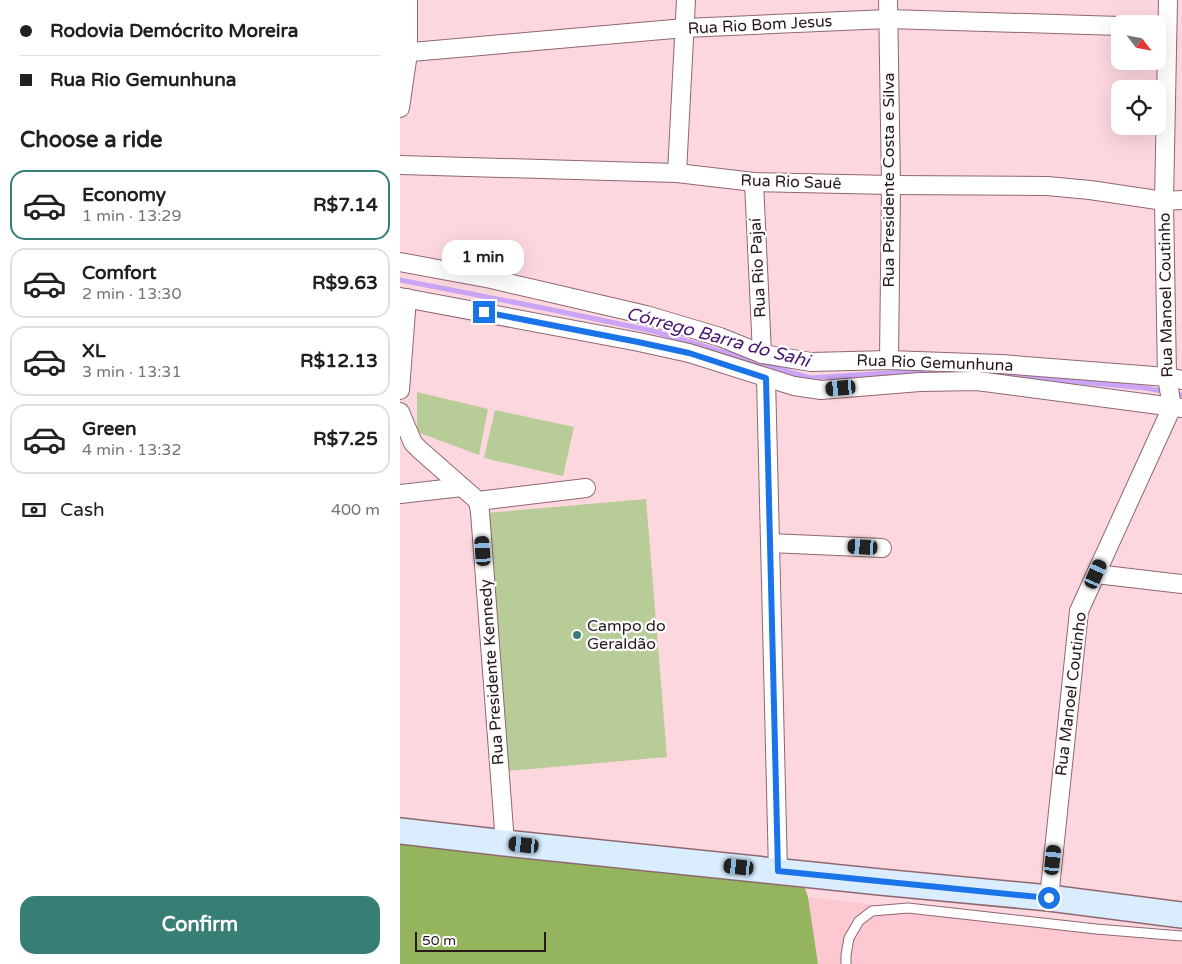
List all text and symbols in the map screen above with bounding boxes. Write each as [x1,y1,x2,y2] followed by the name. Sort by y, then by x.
[687,11,833,39] street label: Rua Rio Bom Jesus
[1111,15,1166,70] north arrow
[1111,15,1166,135] map controls
[50,20,298,42] text: Rodovia Demócrito Moreira
[50,69,236,91] text: Rua Rio Gemunhuna
[879,72,899,288] street label: Rua Presidente Costa e Silva
[1111,80,1166,135] button: locate
[20,127,163,153] text: Choose a ride
[740,170,842,194] street label: Rua Rio Sauê
[22,183,67,228] icon: car
[82,184,166,206] text: Economy
[313,194,378,216] text: R$7.14
[82,206,181,226] text: 1 min · 13:29
[1155,212,1177,378] street label: Rua Manoel Coutinho
[745,218,771,318] street label: Rua Rio Pajaí
[443,240,525,274] callout: 1 min
[462,247,504,267] text: 1 min
[22,261,67,306] icon: car
[82,262,156,284] text: Comfort
[312,272,378,294] text: R$9.63
[82,284,181,304] text: 2 min · 13:30
[473,301,495,323] route end
[624,302,814,373] water label: Córrego Barra do Sahi
[22,339,67,384] icon: car
[82,340,106,362] text: XL
[300,350,378,372] text: R$12.13
[856,350,1014,376] street label: Rua Rio Gemunhuna
[82,362,181,382] text: 3 min · 13:31
[825,379,856,397] car
[22,417,67,462] icon: car
[82,418,136,440] text: Green
[313,428,378,450] text: R$7.25
[82,440,181,460] text: 4 min · 13:32
[20,496,48,524] icon: cash
[60,499,105,521] text: Cash
[331,500,380,520] text: 400 m
[474,536,491,566] car
[847,539,878,555] car
[1083,557,1108,591] car
[475,578,508,766] street label: Rua Presidente Kennedy
[1051,611,1091,777] street label: Rua Manoel Coutinho
[587,616,666,654] place label: Campo do Geraldão
[571,629,583,641] marker: Campo do Geraldão
[508,836,539,854] car
[1043,844,1062,876] car
[723,858,754,876] car
[1038,887,1060,909] route start
[20,896,380,954] button: Confirm
[415,929,546,952] scale bar
[422,932,456,949] text: 50 m

